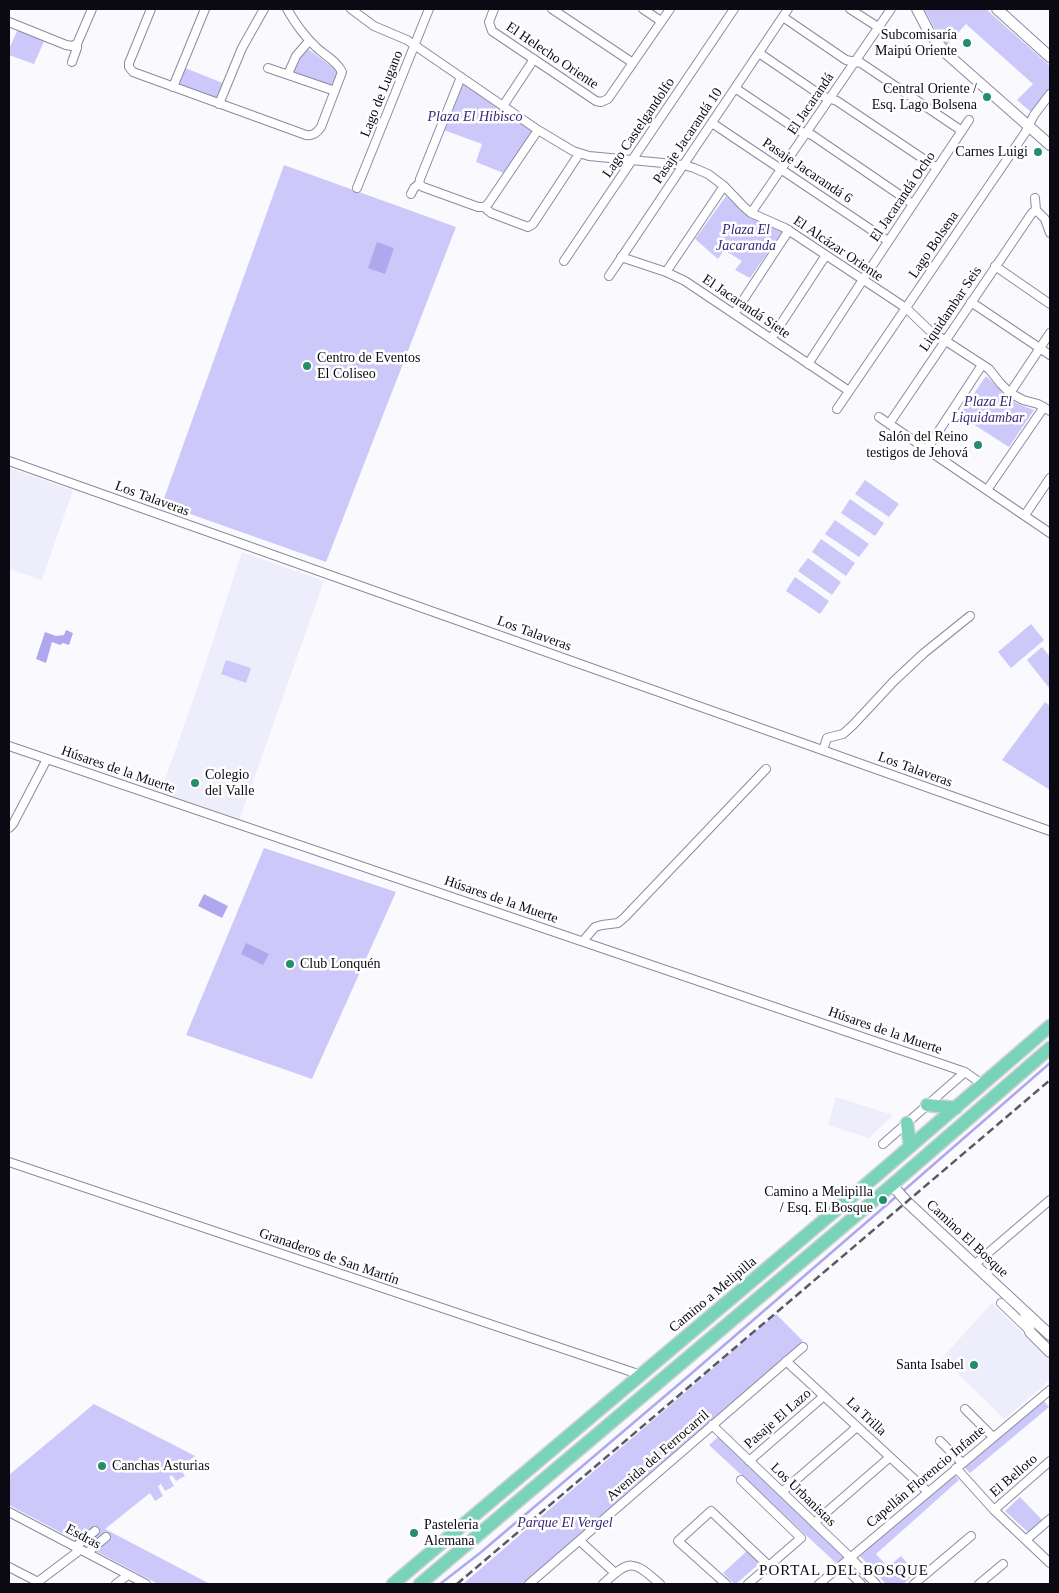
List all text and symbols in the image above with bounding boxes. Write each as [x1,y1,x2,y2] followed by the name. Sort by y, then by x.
[503,19,601,93] street label: El Helecho Oriente
[875,27,957,59] place label: Subcomisaría Maipú Oriente
[961,37,973,49] marker: Subcomisaría Maipú Oriente
[357,48,407,140] street label: Lago de Lugano
[784,70,838,138] street label: El Jacarandá
[599,75,679,181] street label: Lago Castelgandolfo
[872,81,977,114] place label: Central Oriente / Esq. Lago Bolsena
[650,85,726,187] street label: Pasaje Jacarandá 10
[981,91,993,103] marker: Central Oriente / Esq. Lago Bolsena
[428,109,522,125] park label: Plaza El Hibisco
[759,135,855,207] street label: Pasaje Jacarandá 6
[955,144,1028,160] place label: Carnes Luigi
[1032,146,1044,158] marker: Carnes Luigi
[867,149,939,245] street label: El Jacarandá Ocho
[905,208,963,282] street label: Lago Bolsena
[790,213,886,285] street label: El Alcázar Oriente
[716,222,776,254] park label: Plaza El Jacaranda
[916,263,986,355] street label: Liquidambar Seis
[699,271,793,343] street label: El Jacarandá Siete
[317,350,420,382] place label: Centro de Eventos El Coliseo
[301,360,313,372] marker: Centro de Eventos El Coliseo
[951,394,1025,427] park label: Plaza El Liquidambar
[866,429,968,462] place label: Salón del Reino testigos de Jehová
[972,439,984,451] marker: Salón del Reino testigos de Jehová
[113,478,191,520] street label: Los Talaveras
[495,613,573,655] street label: Los Talaveras
[59,743,177,797] street label: Húsares de la Muerte
[876,749,954,791] street label: Los Talaveras
[205,767,254,800] place label: Colegio del Valle
[189,777,201,789] marker: Colegio del Valle
[442,873,560,927] street label: Húsares de la Muerte
[300,956,380,972] place label: Club Lonquén
[284,958,296,970] marker: Club Lonquén
[826,1004,944,1058] street label: Húsares de la Muerte
[764,1184,873,1216] place label: Camino a Melipilla / Esq. El Bosque
[877,1194,889,1206] marker: Camino a Melipilla / Esq. El Bosque
[923,1197,1011,1281] street label: Camino El Bosque
[257,1225,401,1289] street label: Granaderos de San Martín
[666,1254,760,1336] street label: Camino a Melipilla
[896,1357,964,1373] place label: Santa Isabel
[968,1359,980,1371] marker: Santa Isabel
[741,1385,815,1453] street label: Pasaje El Lazo
[842,1394,890,1440] street label: La Trilla
[603,1407,713,1505] street label: Avenida del Ferrocarril
[863,1422,989,1532] street label: Capellán Florencio Infante
[987,1451,1041,1501] street label: El Belloto
[112,1458,210,1474] place label: Canchas Asturias
[96,1460,108,1472] marker: Canchas Asturias
[767,1460,839,1530] street label: Los Urbanistas
[517,1515,613,1531] park label: Parque El Vergel
[424,1517,478,1550] place label: Pasteleria Alemana
[63,1521,103,1553] street label: Esdras
[408,1527,420,1539] marker: Pasteleria Alemana
[757,1562,931,1580] district label: PORTAL DEL BOSQUE

